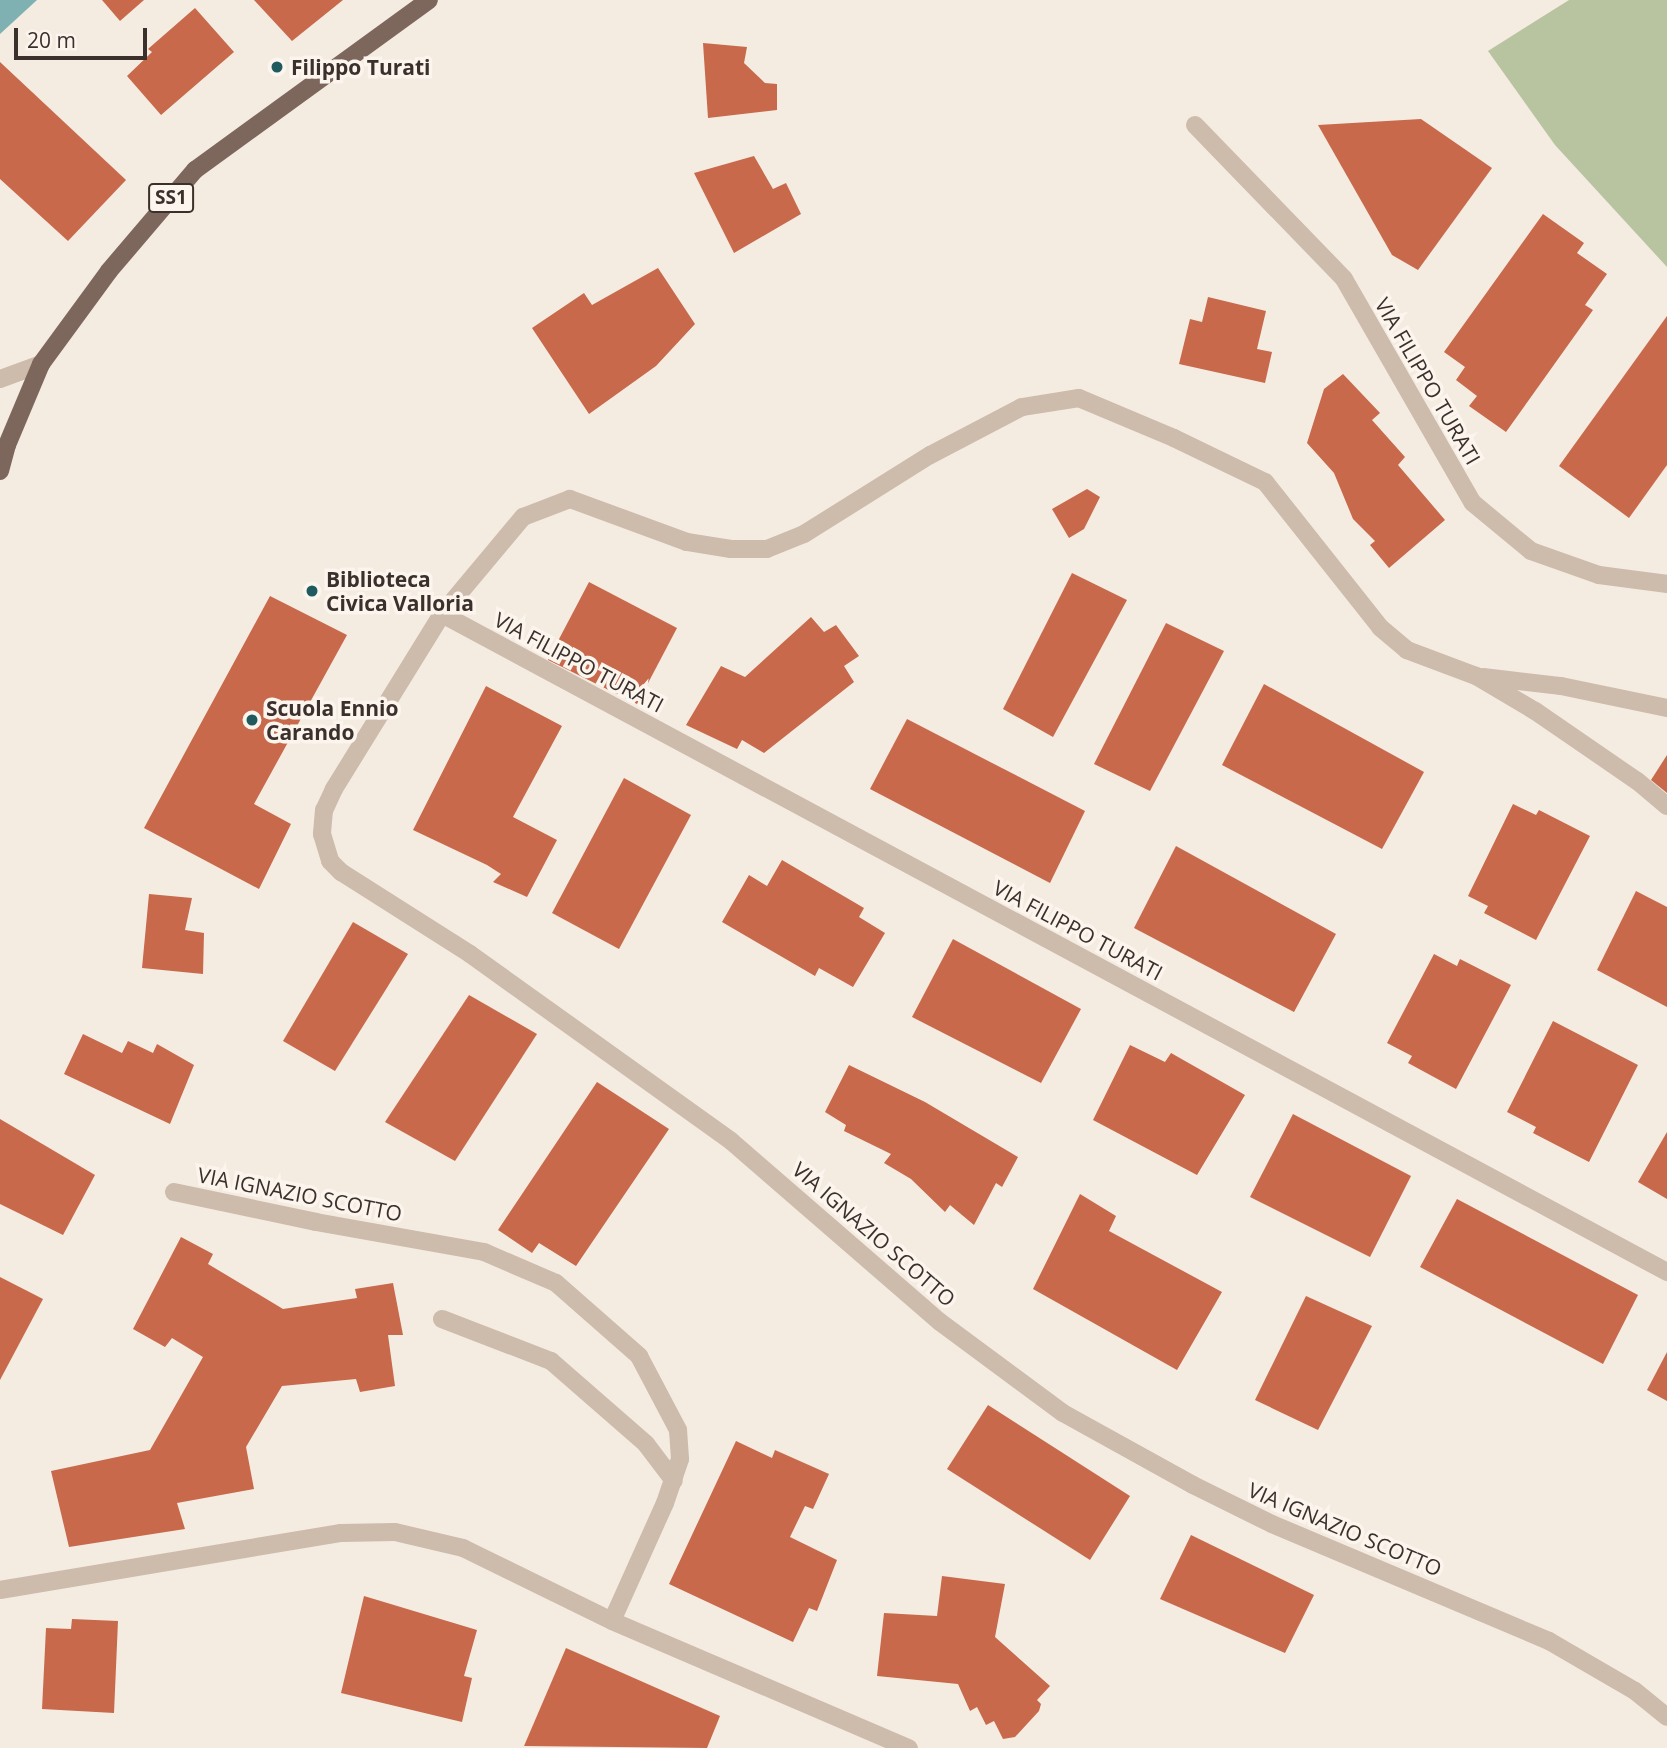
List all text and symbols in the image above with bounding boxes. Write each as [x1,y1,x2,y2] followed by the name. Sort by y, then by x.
[18,14,150,58] scale bar
[27,26,76,54] text: 20 m
[291,54,430,80] place label: Filippo Turati
[269,59,285,75] marker: Filippo Turati
[146,182,196,214] road number: SS1
[1370,293,1486,469] street label: VIA FILIPPO TURATI
[326,566,474,616] place label: Biblioteca Civica Valloria
[304,583,320,599] marker: Biblioteca Civica Valloria
[490,607,668,717] street label: VIA FILIPPO TURATI
[266,695,398,745] place label: Scuola Ennio Carando
[244,712,260,728] marker: Scuola Ennio Carando
[989,875,1167,985] street label: VIA FILIPPO TURATI
[787,1156,961,1312] street label: VIA IGNAZIO SCOTTO
[196,1162,404,1226] street label: VIA IGNAZIO SCOTTO
[1245,1477,1445,1581] street label: VIA IGNAZIO SCOTTO

